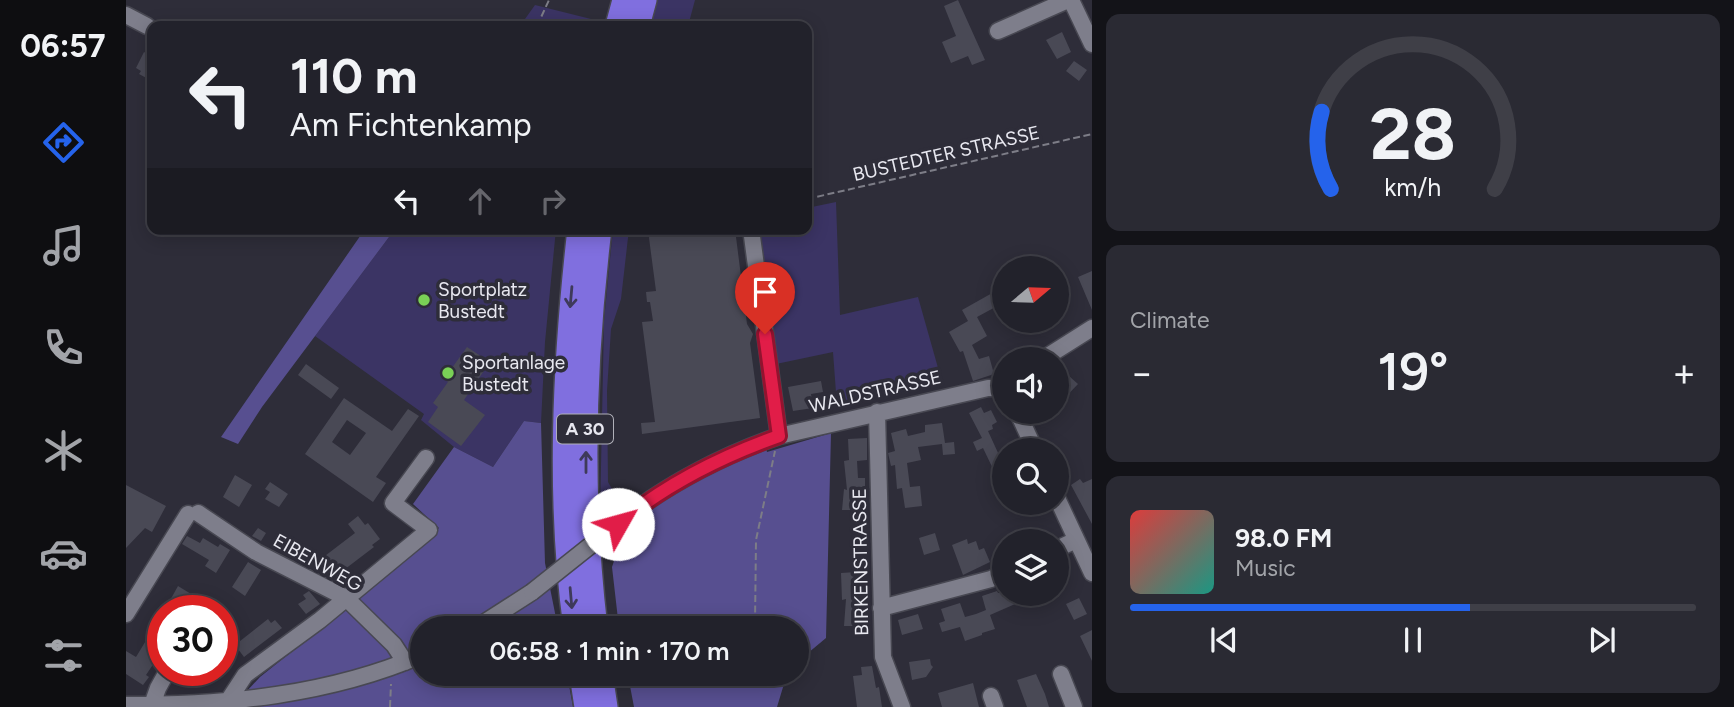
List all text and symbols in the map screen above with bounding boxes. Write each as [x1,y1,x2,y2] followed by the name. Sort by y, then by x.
[20,27,106,65] text: 06:57
[290,46,418,105] text: 110 m
[175,49,266,140] icon: left
[1370,90,1456,177] text: 28
[290,106,532,144] text: Am Fichtenkamp
[39,118,88,167] icon: directions
[850,121,1042,186] street label: BUSTEDTER STRASSE
[1384,171,1442,201] text: km/h
[388,182,426,220] icon: left
[461,182,499,220] icon: ahead
[534,182,572,220] icon: right
[39,221,88,270] icon: music
[992,256,1069,332] north arrow
[992,256,1069,606] map controls
[735,262,795,334] pin
[746,273,784,311] icon: arrive
[438,278,527,323] place label: Sportplatz Bustedt
[565,285,578,308] one-way arrow
[416,292,432,308] marker: Sportplatz Bustedt
[1130,306,1209,334] text: Climate
[39,323,88,372] icon: phone
[1377,341,1449,403] text: 19°
[992,347,1069,424] button: sound
[1130,350,1154,396] text: −
[1672,350,1696,396] text: +
[462,351,565,396] place label: Sportanlage Bustedt
[440,365,456,381] marker: Sportanlage Bustedt
[807,365,943,418] street label: WALDSTRASSE
[557,414,613,444] road number: A 30
[39,426,88,475] icon: climate
[992,438,1069,515] button: search
[579,451,592,474] one-way arrow
[581,487,655,561] position arrow
[848,488,873,636] street label: BIRKENSTRASSE
[1235,522,1332,554] text: 98.0 FM
[39,529,88,578] icon: car
[269,529,366,596] street label: EIBENWEG
[992,529,1069,606] button: layers
[1235,554,1296,582] text: Music
[565,586,578,609] one-way arrow
[147,595,238,686] speed limit sign: 30
[1205,621,1243,659] icon: previous
[1394,621,1432,659] icon: pause
[1583,621,1621,659] icon: next
[39,631,88,680] icon: filters
[490,635,729,667] text: 06:58 · 1 min · 170 m

